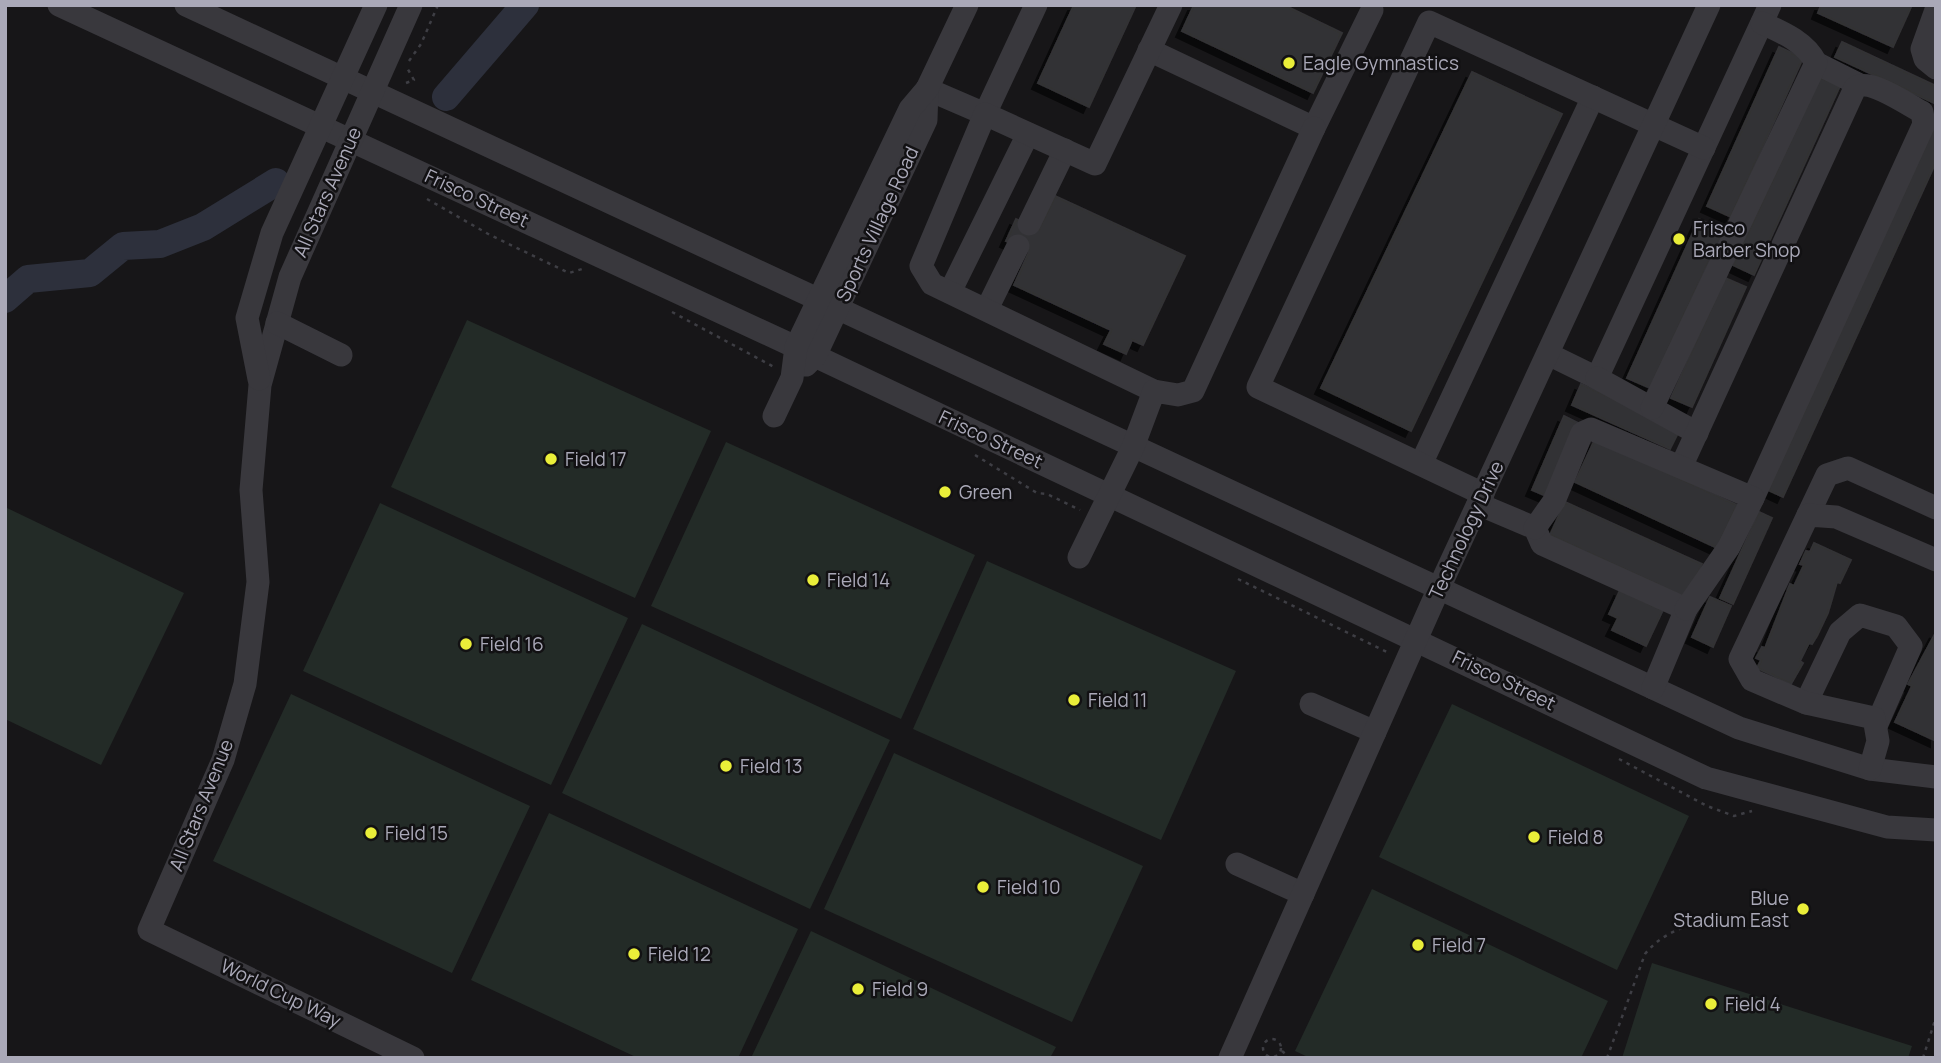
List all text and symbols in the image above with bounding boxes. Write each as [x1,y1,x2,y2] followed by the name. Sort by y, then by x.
[1303,50,1459,76] place label: Eagle Gymnastics
[1281,55,1297,71] marker: Eagle Gymnastics
[287,123,367,261] street label: All Stars Avenue
[830,142,924,306] street label: Sports Village Road
[421,163,533,233] street label: Frisco Street
[1693,215,1801,263] place label: Frisco Barber Shop
[1671,231,1687,247] marker: Frisco Barber Shop
[935,404,1047,474] street label: Frisco Street
[565,446,627,472] place label: Field 17
[543,451,559,467] marker: Field 17
[1422,456,1510,604] street label: Technology Drive
[959,479,1012,505] place label: Green
[937,484,953,500] marker: Green
[827,567,890,593] place label: Field 14
[805,572,821,588] marker: Field 14
[480,631,544,657] place label: Field 16
[458,636,474,652] marker: Field 16
[1448,644,1560,716] street label: Frisco Street
[1088,687,1147,713] place label: Field 11
[1066,692,1082,708] marker: Field 11
[163,735,239,875] street label: All Stars Avenue
[740,753,803,779] place label: Field 13
[718,758,734,774] marker: Field 13
[385,820,448,846] place label: Field 15
[1548,824,1604,850] place label: Field 8
[363,825,379,841] marker: Field 15
[1526,829,1542,845] marker: Field 8
[997,874,1061,900] place label: Field 10
[975,879,991,895] marker: Field 10
[1673,885,1789,933] place label: Blue Stadium East
[1795,901,1811,917] marker: Blue Stadium East
[1432,932,1486,958] place label: Field 7
[1410,937,1426,953] marker: Field 7
[648,941,711,967] place label: Field 12
[626,946,642,962] marker: Field 12
[216,953,346,1033] street label: World Cup Way
[872,976,928,1002] place label: Field 9
[850,981,866,997] marker: Field 9
[1725,991,1781,1017] place label: Field 4
[1703,996,1719,1012] marker: Field 4

